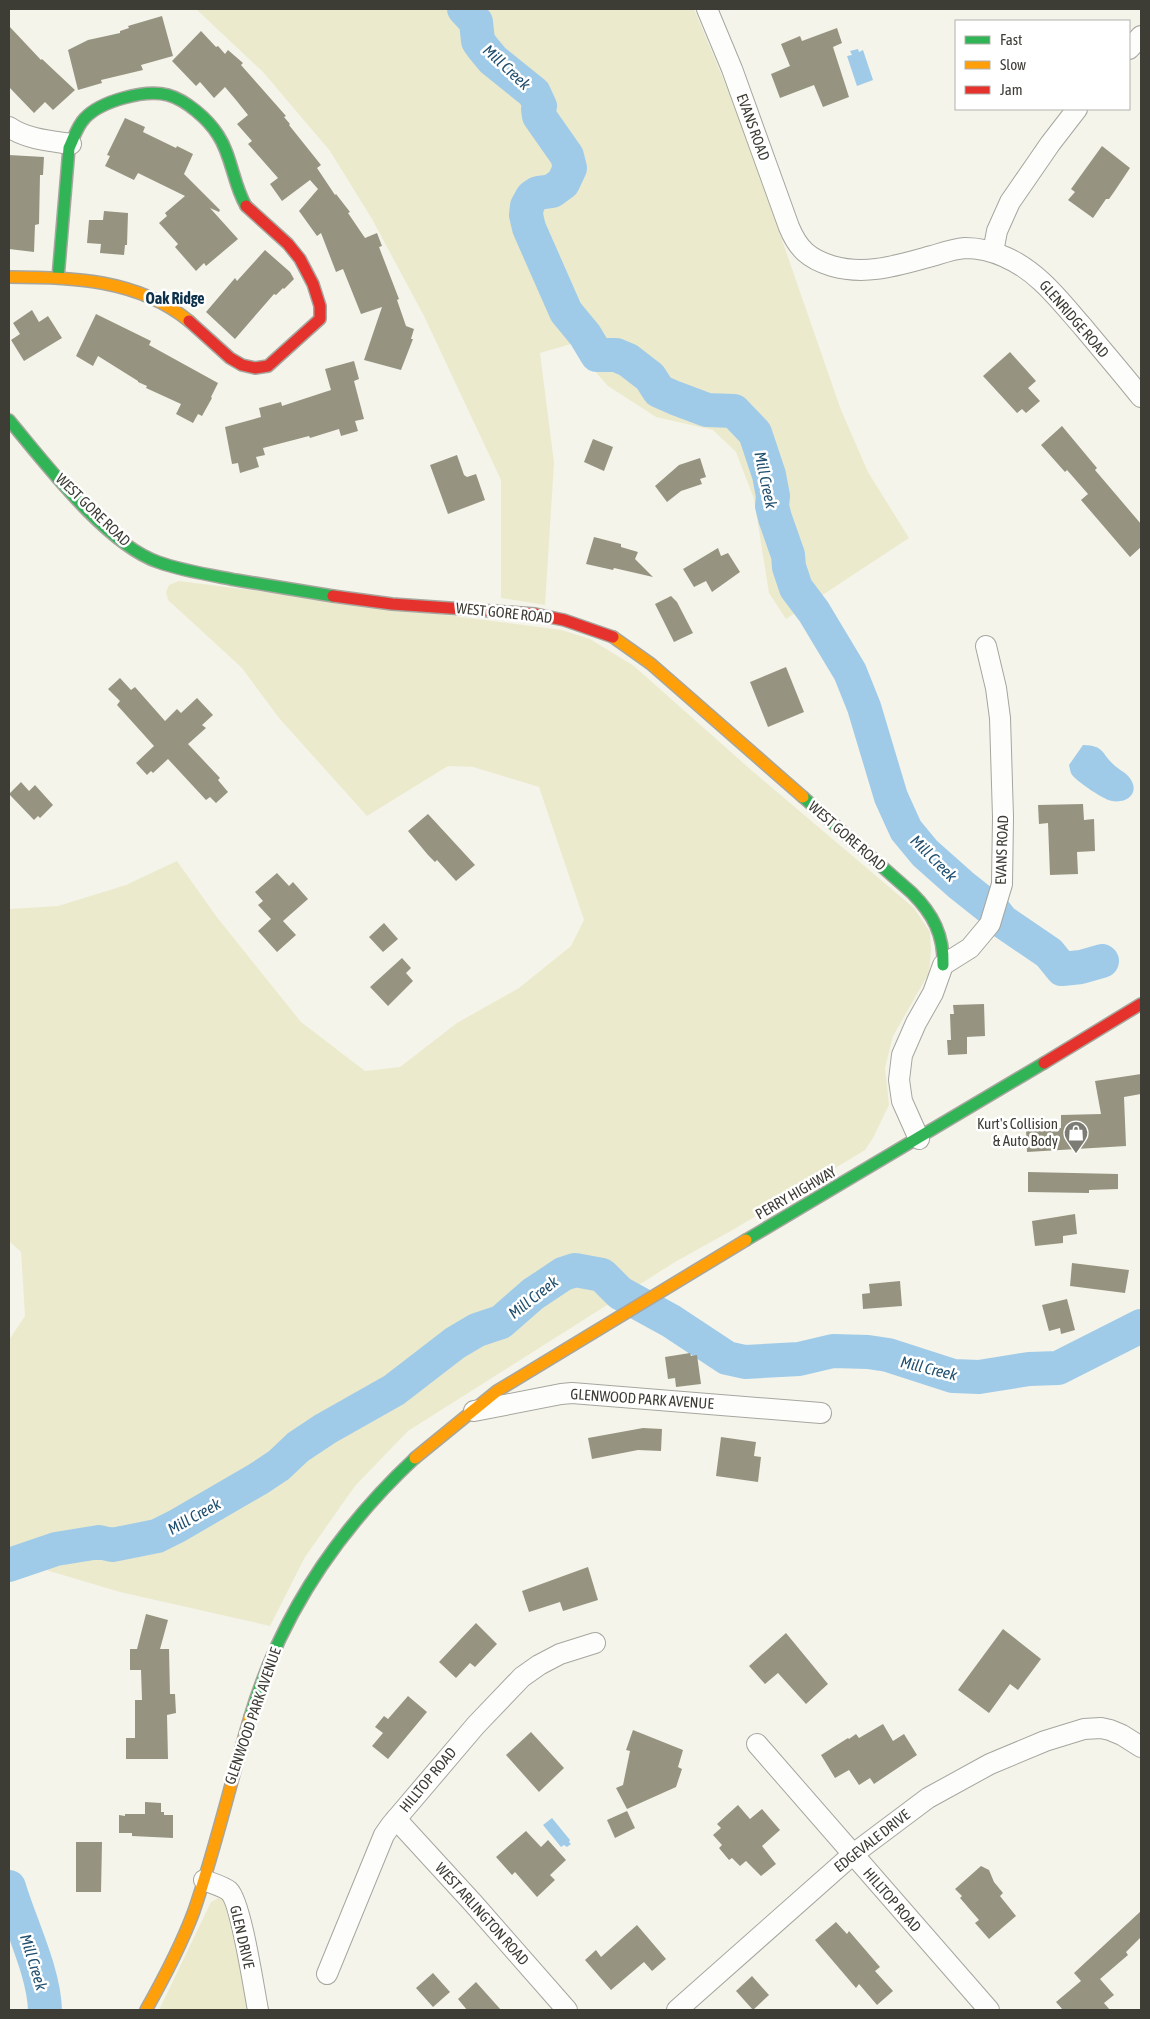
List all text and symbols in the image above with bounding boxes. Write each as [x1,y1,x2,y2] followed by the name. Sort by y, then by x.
[955,20,1130,110] legend
[1000,31,1022,48] text: Fast
[480,41,535,94] water label: Mill Creek
[1000,56,1026,73] text: Slow
[1000,81,1023,98] text: Jam
[734,91,773,163] street label: EVANS ROAD
[1036,276,1113,361] street label: GLENRIDGE ROAD
[145,289,205,307] district label: Oak Ridge
[751,450,781,511] water label: Mill Creek
[53,470,134,549] street label: WEST GORE ROAD
[455,599,553,626] street label: WEST GORE ROAD
[805,797,889,874] street label: WEST GORE ROAD
[992,815,1011,885] street label: EVANS ROAD
[907,831,961,885] water label: Mill Creek
[977,1115,1058,1149] place label: Kurt's Collision & Auto Body
[1063,1120,1089,1154] shop icon: Kurt's Collision & Auto Body
[752,1162,839,1223] street label: PERRY HIGHWAY
[505,1272,562,1322] water label: Mill Creek
[899,1352,960,1384] water label: Mill Creek
[570,1385,715,1412] street label: GLENWOOD PARK AVENUE
[164,1494,224,1538] water label: Mill Creek
[221,1645,284,1786] street label: GLENWOOD PARK AVENUE
[396,1744,460,1815] street label: HILLTOP ROAD
[831,1805,913,1875] street label: EDGEVALE DRIVE
[432,1859,533,1968] street label: WEST ARLINGTON ROAD
[860,1864,925,1935] street label: HILLTOP ROAD
[227,1904,258,1971] street label: GLEN DRIVE
[17,1932,51,1993] water label: Mill Creek

